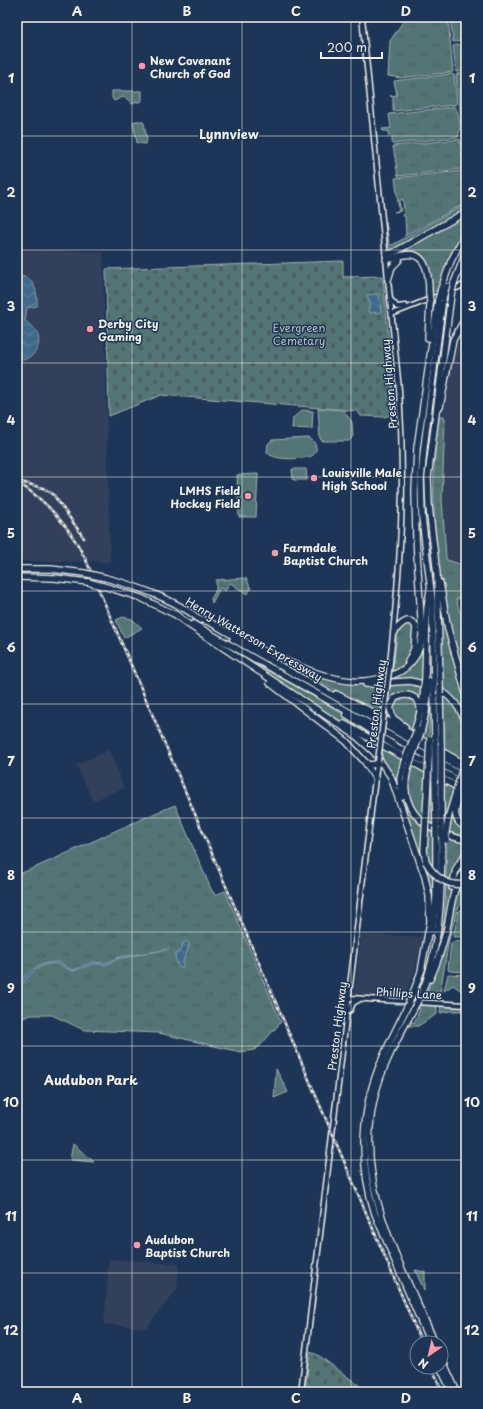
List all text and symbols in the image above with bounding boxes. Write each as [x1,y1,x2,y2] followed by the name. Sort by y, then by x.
[72,1,82,20] text: A
[183,1,192,20] text: B
[291,1,301,20] text: C
[401,1,411,20] text: D
[321,34,382,60] scale bar
[327,38,367,56] text: 200 m
[150,52,231,82] place label: New Covenant Church of God
[137,61,147,71] marker: New Covenant Church of God
[8,68,14,87] text: 1
[469,68,475,87] text: 1
[199,124,259,143] district label: Lynnview
[6,182,16,201] text: 2
[467,182,477,201] text: 2
[7,296,16,315] text: 3
[468,296,477,315] text: 3
[98,315,158,345] place label: Derby City Gaming
[273,319,325,349] park label: Evergreen Cemetary
[85,324,95,334] marker: Derby City Gaming
[377,339,401,429] street label: Preston Highway
[7,410,16,429] text: 4
[468,410,477,429] text: 4
[322,464,403,494] place label: Louisville Male High School
[309,473,319,483] marker: Louisville Male High School
[170,482,240,512] place label: LMHS Field Hockey Field
[243,491,253,501] marker: LMHS Field Hockey Field
[7,523,15,542] text: 5
[468,523,476,542] text: 5
[283,539,368,569] place label: Farmdale Baptist Church
[270,548,280,558] marker: Farmdale Baptist Church
[182,593,326,685] street label: Henry Watterson Expressway
[6,637,16,656] text: 6
[467,637,477,656] text: 6
[362,658,390,750] street label: Preston Highway
[7,751,15,770] text: 7
[468,751,476,770] text: 7
[7,865,15,884] text: 8
[468,865,476,884] text: 8
[7,978,15,997] text: 9
[468,978,476,997] text: 9
[323,980,351,1072] street label: Preston Highway
[375,983,443,1003] street label: Phillips Lane
[43,1070,138,1089] district label: Audubon Park
[3,1092,19,1111] text: 10
[464,1092,480,1111] text: 10
[5,1206,17,1225] text: 11
[466,1206,478,1225] text: 11
[144,1231,230,1261] place label: Audubon Baptist Church
[132,1240,142,1250] marker: Audubon Baptist Church
[3,1320,19,1339] text: 12
[464,1320,480,1339] text: 12
[409,1335,449,1375] north arrow
[415,1354,431,1373] text: N
[72,1388,82,1407] text: A
[183,1388,192,1407] text: B
[291,1388,301,1407] text: C
[401,1388,411,1407] text: D

